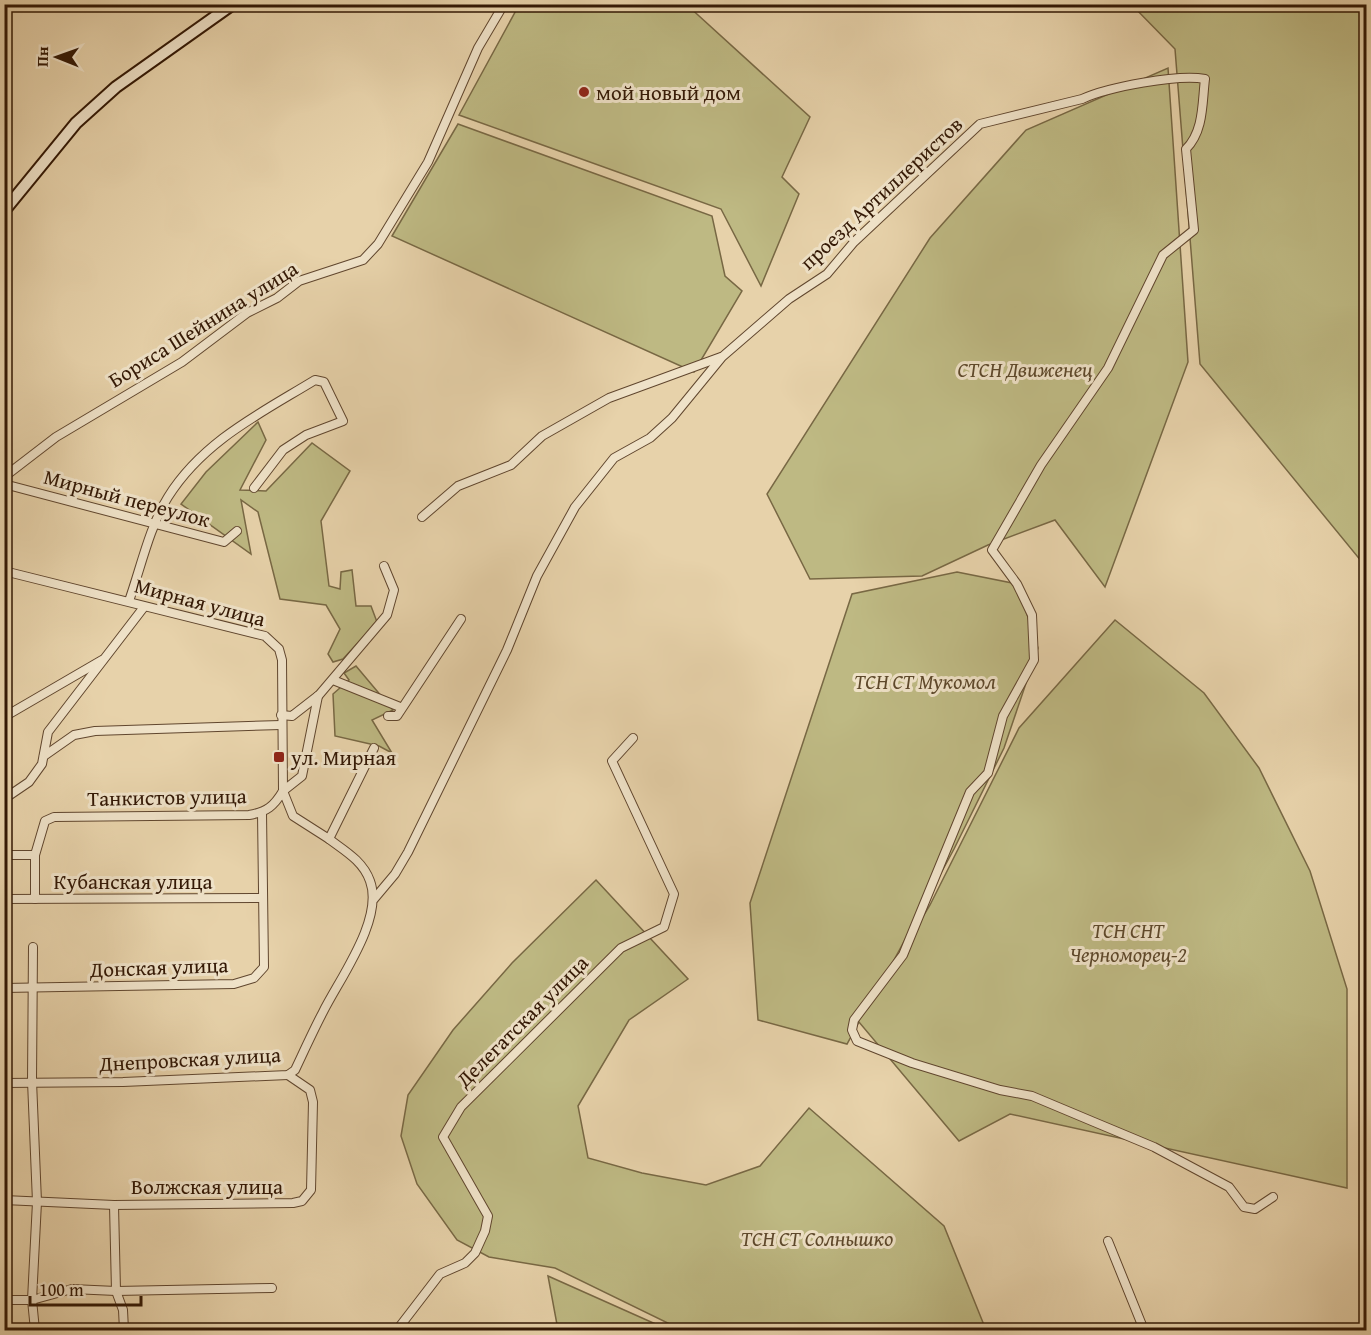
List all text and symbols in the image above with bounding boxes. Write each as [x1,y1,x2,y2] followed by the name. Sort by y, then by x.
[27,27,87,87] north arrow
[30,46,54,67] text: Пн
[596,77,741,108] place label: мой новый дом
[577,85,591,99] marker: мой новый дом
[793,109,969,277] street label: проезд Артиллеристов
[102,253,304,395] street label: Бориса Шейнина улица
[957,354,1093,385] park label: СТСН Движенец
[40,461,214,535] street label: Мирный переулок
[131,570,269,634] street label: Мирная улица
[854,666,996,697] park label: ТСН СТ Мукомол
[290,742,396,773] place label: ул. Мирная
[272,750,286,764] marker: ул. Мирная
[87,780,247,814] street label: Танкистов улица
[54,866,212,897] street label: Кубанская улица
[1069,915,1187,970] park label: ТСН СНТ Черноморец-2
[448,948,595,1095] street label: Делегатская улица
[88,949,229,985] street label: Донская улица
[97,1039,282,1079] street label: Днепровская улица
[131,1171,283,1202] street label: Волжская улица
[741,1223,893,1254] park label: ТСН СТ Солнышко
[30,1269,141,1307] scale bar
[39,1276,84,1303] text: 100 m

